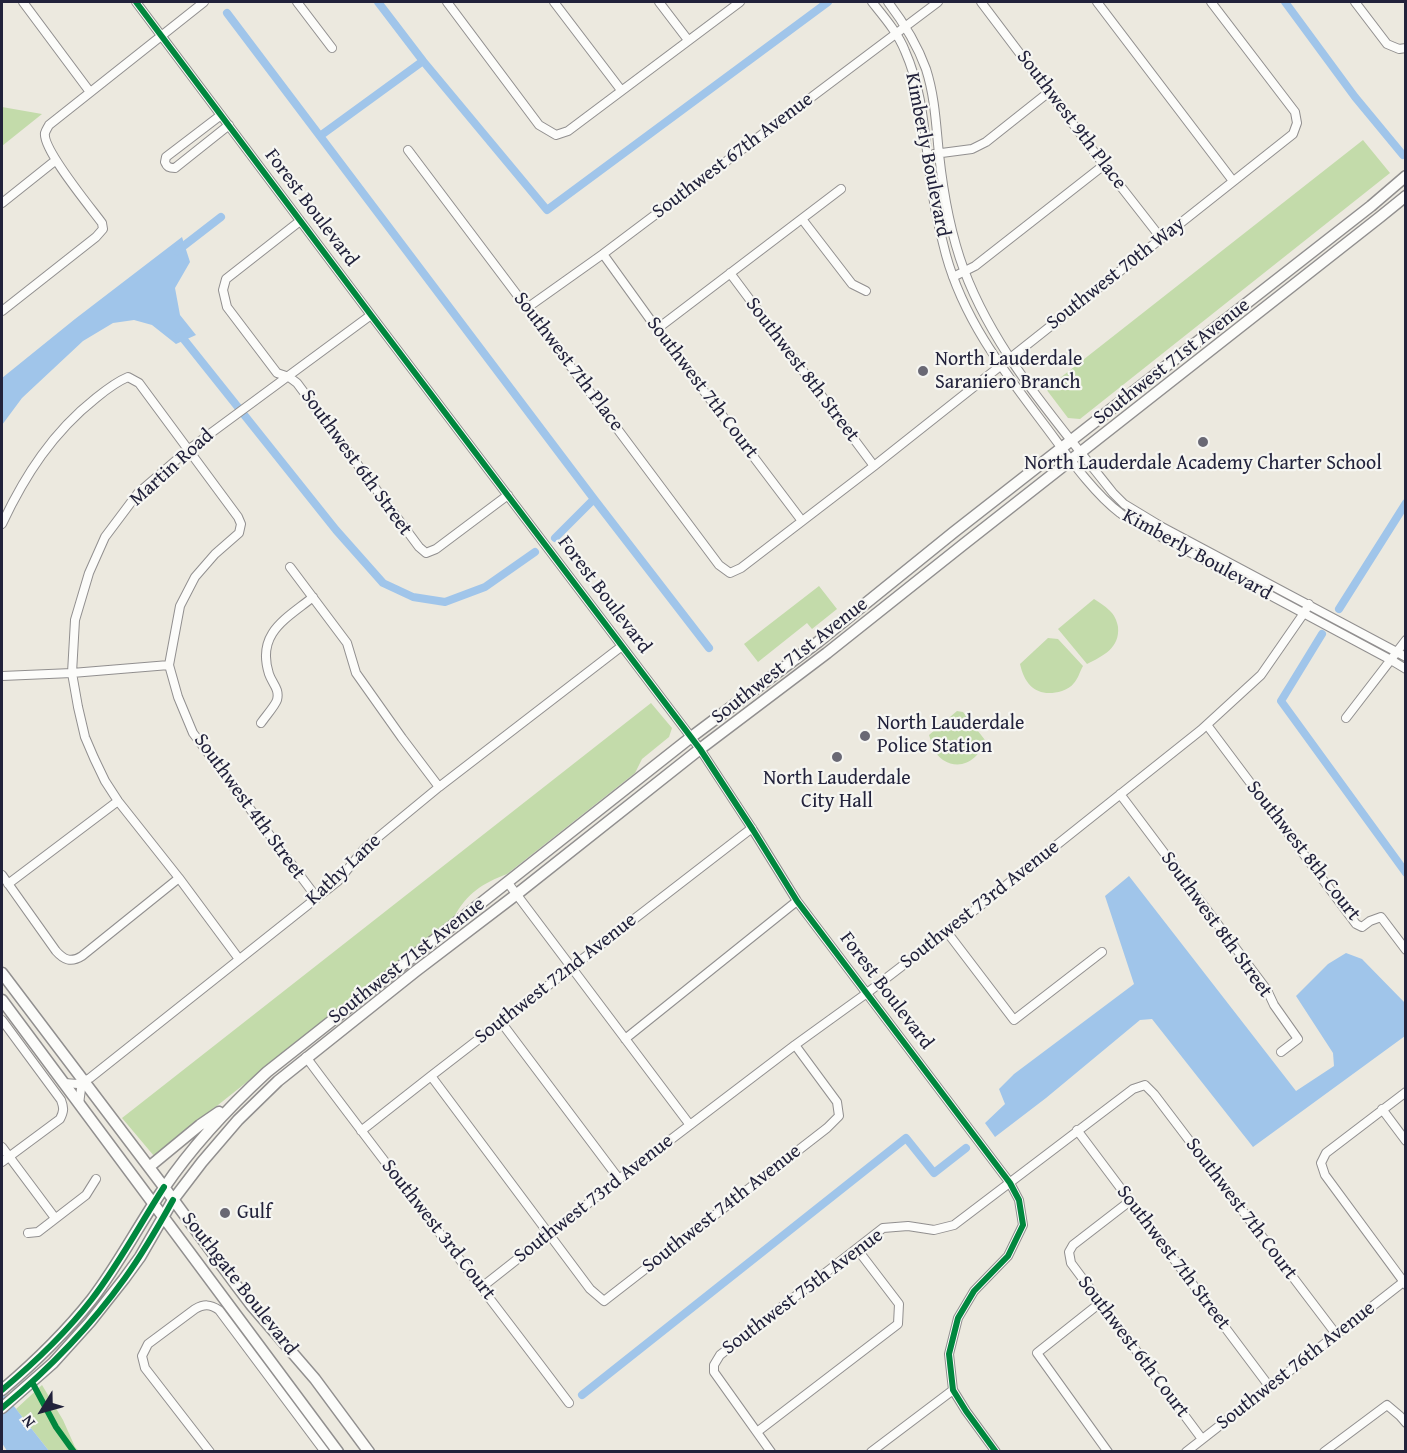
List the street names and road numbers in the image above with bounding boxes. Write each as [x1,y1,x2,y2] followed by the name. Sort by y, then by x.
[1011,46,1131,194] street label: Southwest 9th Place
[899,71,955,239] street label: Kimberly Boulevard
[648,88,818,224] street label: Southwest 67th Avenue
[259,144,363,272] street label: Forest Boulevard
[1042,212,1190,336] street label: Southwest 70th Way
[508,288,628,436] street label: Southwest 7th Place
[740,293,864,447] street label: Southwest 8th Street
[1089,294,1255,430] street label: Southwest 71st Avenue
[641,312,763,464] street label: Southwest 7th Court
[295,385,417,541] street label: Southwest 6th Street
[125,424,219,512] street label: Martin Road
[1118,504,1276,606] street label: Kimberly Boulevard
[552,531,656,659] street label: Forest Boulevard
[707,593,873,729] street label: Southwest 71st Avenue
[188,729,310,885] street label: Southwest 4th Street
[1241,776,1365,926] street label: Southwest 8th Court
[302,829,386,911] street label: Kathy Lane
[896,835,1064,975] street label: Southwest 73rd Avenue
[1155,847,1277,1003] street label: Southwest 8th Street
[324,893,490,1029] street label: Southwest 71st Avenue
[470,908,642,1050] street label: Southwest 72nd Avenue
[834,927,938,1055] street label: Forest Boulevard
[510,1129,678,1269] street label: Southwest 73rd Avenue
[1180,1133,1302,1285] street label: Southwest 7th Court
[638,1139,806,1279] street label: Southwest 74th Avenue
[376,1155,500,1305] street label: Southwest 3rd Court
[1111,1181,1235,1335] street label: Southwest 7th Street
[176,1208,302,1360] street label: Southgate Boulevard
[718,1224,888,1360] street label: Southwest 75th Avenue
[1072,1271,1194,1423] street label: Southwest 6th Court
[1212,1296,1380,1436] street label: Southwest 76th Avenue

